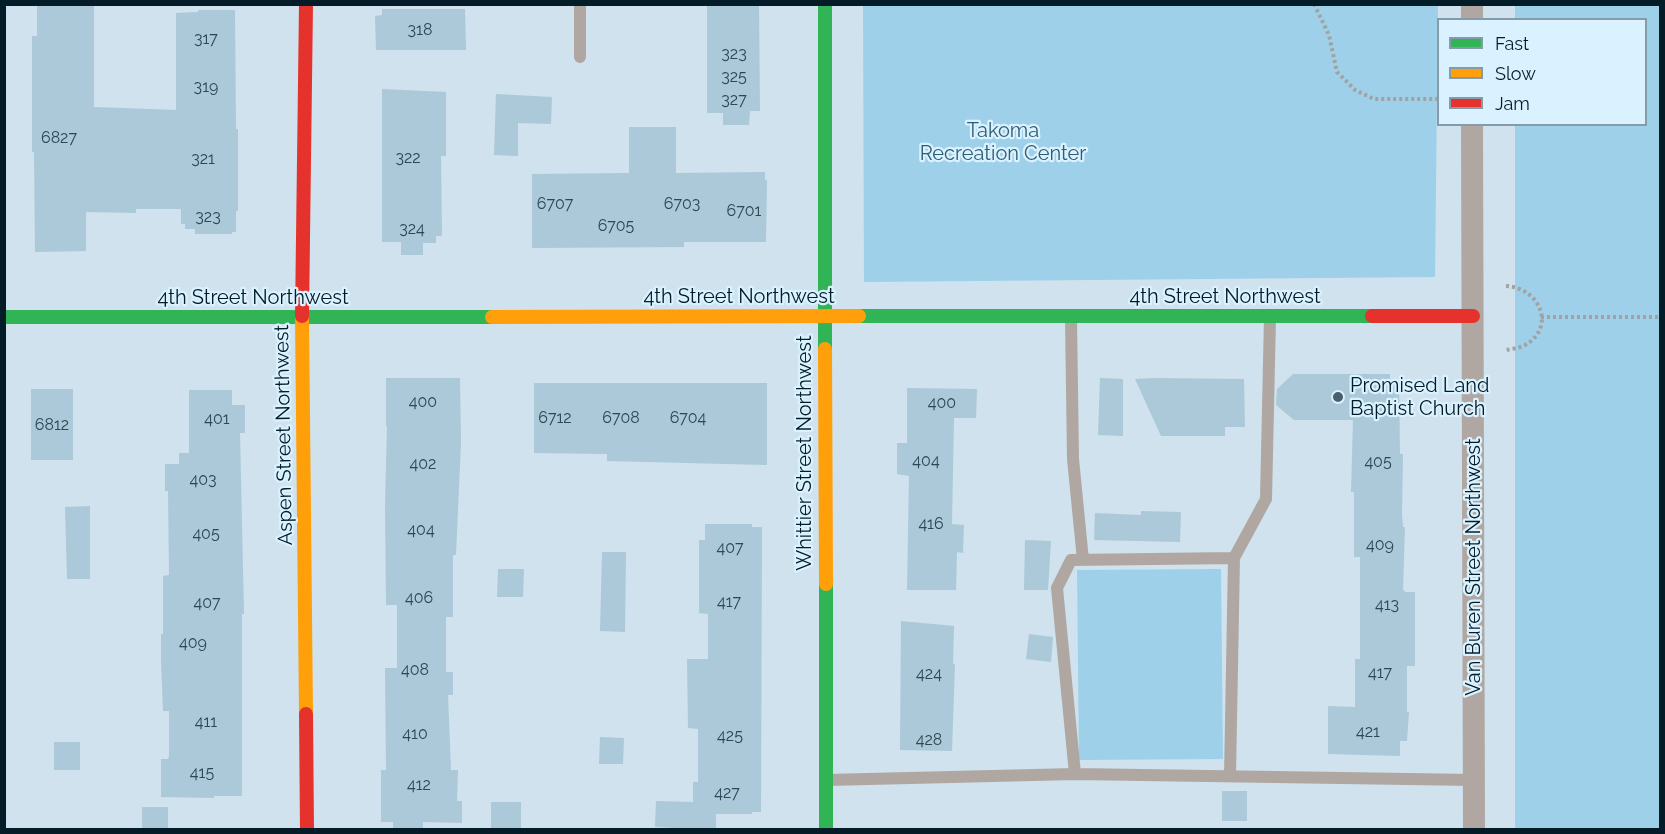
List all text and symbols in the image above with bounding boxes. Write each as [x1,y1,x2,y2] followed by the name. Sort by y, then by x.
[1437,18,1647,126] legend
[408,20,432,40] house number: 318
[194,29,218,49] house number: 317
[1495,33,1529,54] text: Fast
[721,44,747,64] house number: 323
[1495,63,1536,84] text: Slow
[721,67,747,87] house number: 325
[194,77,218,97] house number: 319
[721,90,747,110] house number: 327
[1495,93,1530,114] text: Jam
[920,119,1086,166] park label: Takoma Recreation Center
[41,128,77,148] house number: 6827
[395,148,421,168] house number: 322
[191,149,215,169] house number: 321
[537,194,573,214] house number: 6707
[664,194,700,214] house number: 6703
[727,201,761,221] house number: 6701
[195,207,221,227] house number: 323
[598,216,634,236] house number: 6705
[399,219,425,239] house number: 324
[643,285,835,309] street label: 4th Street Northwest
[1129,285,1321,309] street label: 4th Street Northwest
[157,286,349,310] street label: 4th Street Northwest
[270,324,298,546] street label: Aspen Street Northwest
[793,335,817,571] street label: Whittier Street Northwest
[1350,374,1489,421] place label: Promised Land Baptist Church
[1331,390,1345,404] marker: Promised Land Baptist Church
[409,392,437,412] house number: 400
[928,393,956,413] house number: 400
[538,408,572,428] house number: 6712
[602,408,640,428] house number: 6708
[670,408,706,428] house number: 6704
[204,409,230,429] house number: 401
[35,415,69,435] house number: 6812
[1462,438,1486,696] street label: Van Buren Street Northwest
[912,451,940,471] house number: 404
[1364,452,1392,472] house number: 405
[410,454,436,474] house number: 402
[189,470,217,490] house number: 403
[918,514,944,534] house number: 416
[407,520,435,540] house number: 404
[192,524,220,544] house number: 405
[1366,535,1394,555] house number: 409
[717,538,743,558] house number: 407
[405,588,433,608] house number: 406
[717,592,741,612] house number: 417
[194,593,220,613] house number: 407
[1375,595,1399,615] house number: 413
[179,633,207,653] house number: 409
[401,660,429,680] house number: 408
[1368,663,1392,683] house number: 417
[916,664,942,684] house number: 424
[195,712,217,732] house number: 411
[1356,722,1380,742] house number: 421
[402,724,428,744] house number: 410
[717,726,743,746] house number: 425
[916,730,942,750] house number: 428
[190,763,214,783] house number: 415
[407,775,431,795] house number: 412
[714,783,740,803] house number: 427

